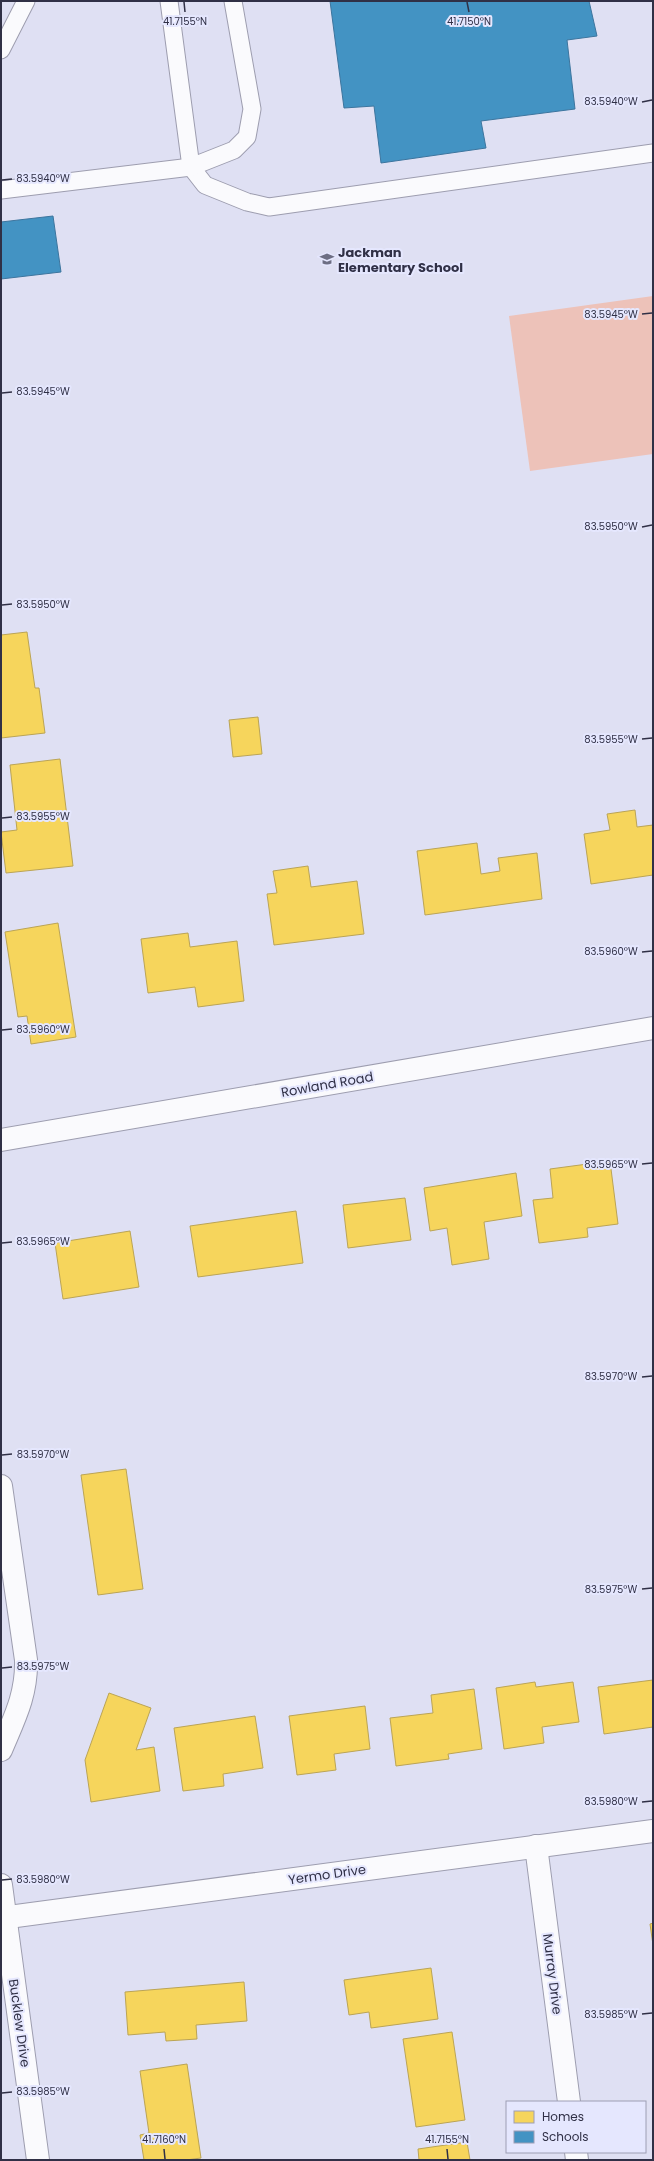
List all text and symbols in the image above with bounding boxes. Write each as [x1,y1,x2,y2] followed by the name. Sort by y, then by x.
[163,14,207,29] text: 41.7155°N
[447,14,491,29] text: 41.7150°N
[584,94,638,109] text: 83.5940°W
[16,171,70,186] text: 83.5940°W
[338,243,463,277] place label: Jackman Elementary School
[319,251,335,267] school or university icon: Jackman Elementary School
[584,307,638,322] text: 83.5945°W
[16,384,70,399] text: 83.5945°W
[584,519,638,534] text: 83.5950°W
[16,597,70,612] text: 83.5950°W
[584,732,638,747] text: 83.5955°W
[16,809,70,824] text: 83.5955°W
[584,944,638,959] text: 83.5960°W
[16,1022,70,1037] text: 83.5960°W
[280,1067,375,1102] street label: Rowland Road
[584,1157,638,1172] text: 83.5965°W
[16,1234,70,1249] text: 83.5965°W
[585,1369,637,1384] text: 83.5970°W
[17,1447,69,1462] text: 83.5970°W
[585,1582,637,1597] text: 83.5975°W
[17,1659,69,1674] text: 83.5975°W
[584,1794,638,1809] text: 83.5980°W
[287,1860,367,1889] street label: Yermo Drive
[16,1872,70,1887] text: 83.5980°W
[538,1933,567,2016] street label: Murray Drive
[4,1978,35,2068] street label: Bucklew Drive
[584,2007,638,2022] text: 83.5985°W
[16,2084,70,2099] text: 83.5985°W
[506,2101,646,2153] legend
[542,2108,584,2125] text: Homes
[542,2128,589,2145] text: Schools
[142,2132,186,2147] text: 41.7160°N
[425,2132,469,2147] text: 41.7155°N

